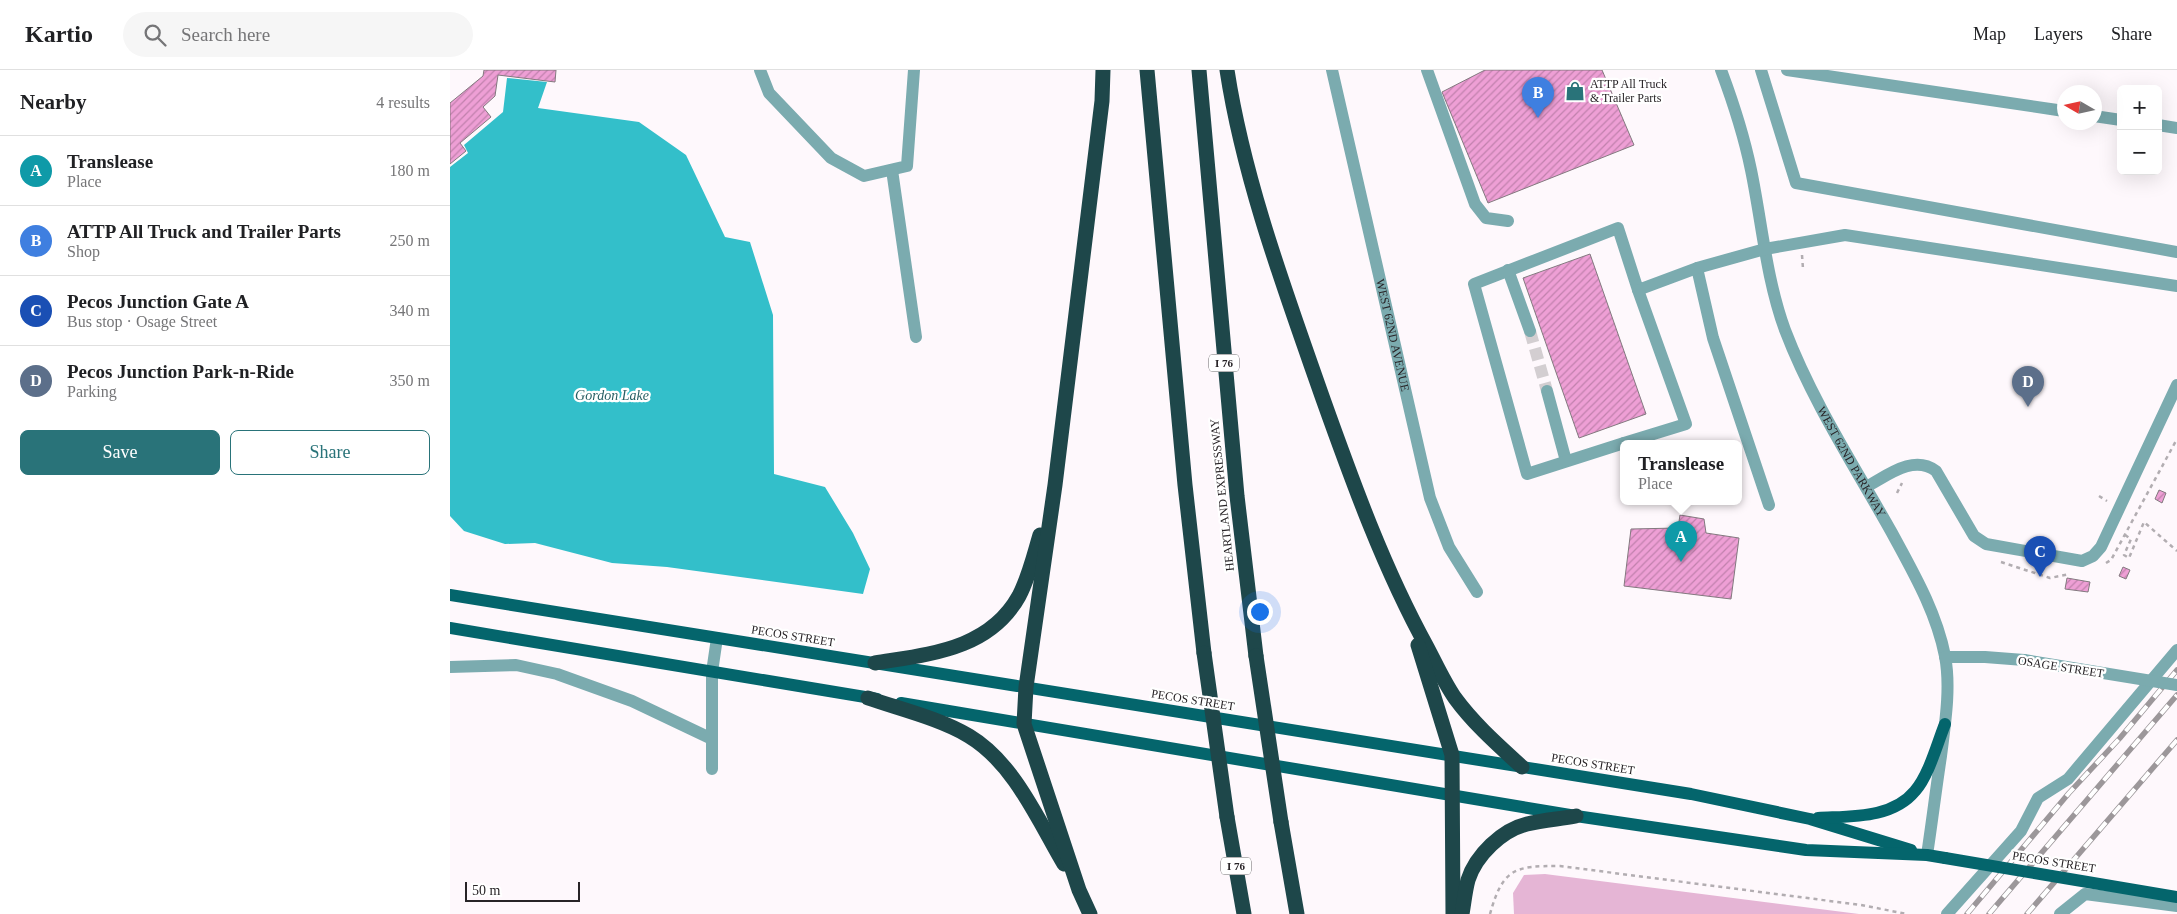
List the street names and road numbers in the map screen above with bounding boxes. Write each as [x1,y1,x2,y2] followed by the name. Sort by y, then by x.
[1373,278,1412,393] street label: WEST 62ND AVENUE
[1209,354,1239,372] road number: I 76
[1814,404,1889,520] street label: WEST 62ND PARKWAY
[1207,418,1237,572] street label: HEARTLAND EXPRESSWAY
[750,622,836,650] street label: PECOS STREET
[2017,653,2106,681] street label: OSAGE STREET
[1150,686,1236,714] street label: PECOS STREET
[1550,750,1636,778] street label: PECOS STREET
[2011,848,2097,876] street label: PECOS STREET
[1221,858,1251,874] road number: I 76

